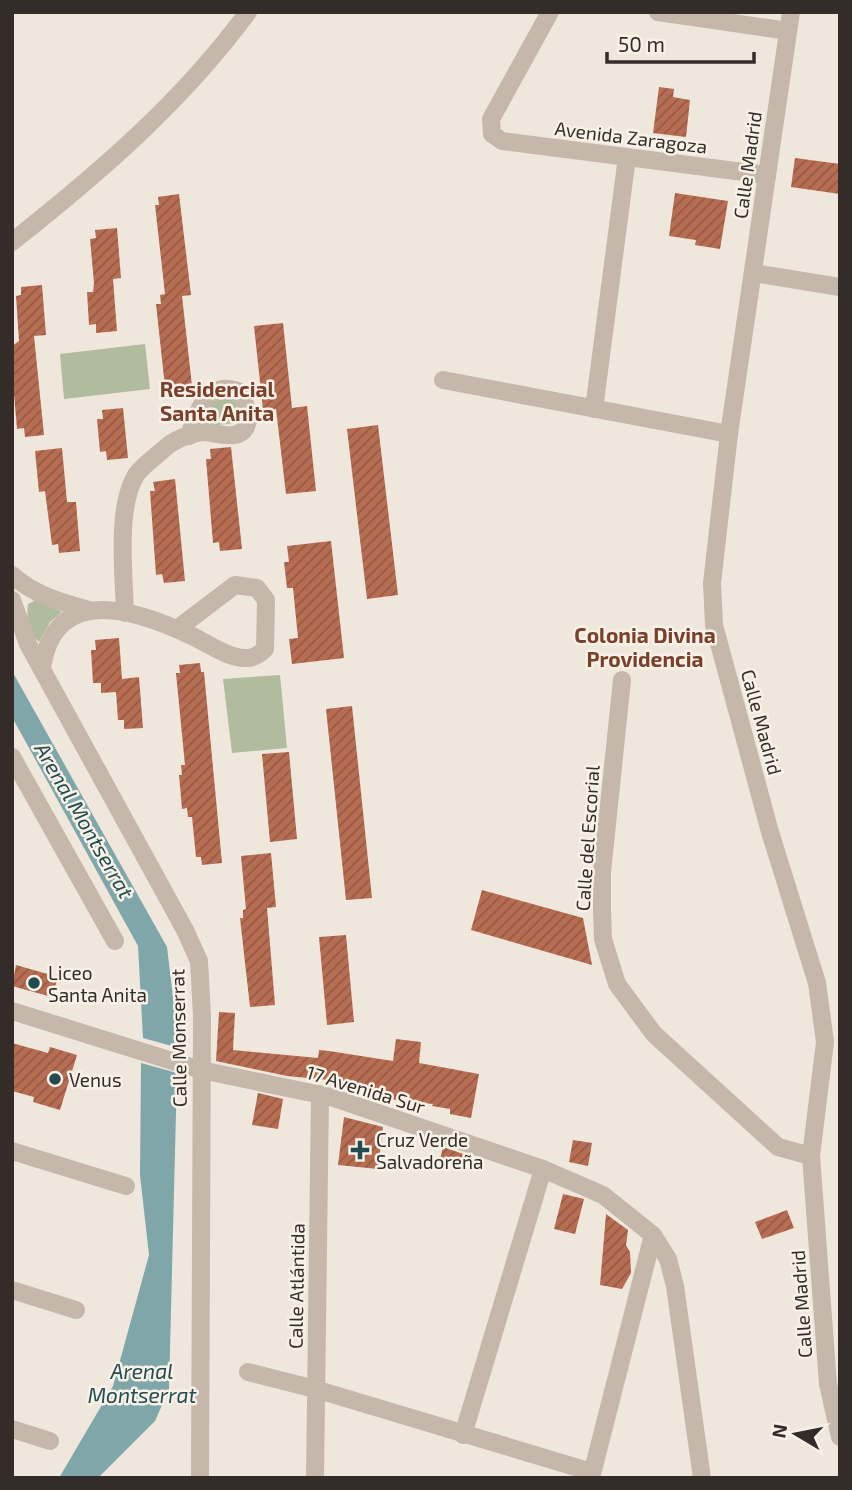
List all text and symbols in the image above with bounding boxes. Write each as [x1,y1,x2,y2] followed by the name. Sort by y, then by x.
[607,21,754,65] scale bar
[618,31,665,56] text: 50 m
[728,110,766,220] street label: Calle Madrid
[553,116,709,158] street label: Avenida Zaragoza
[160,376,274,425] district label: Residencial Santa Anita
[574,622,716,671] district label: Colonia Divina Providencia
[737,667,787,777] street label: Calle Madrid
[30,737,140,902] water label: Arenal Montserrat
[570,764,604,912] street label: Calle del Escorial
[48,961,147,1006] place label: Liceo Santa Anita
[165,969,191,1107] street label: Calle Monserrat
[26,975,42,991] marker: Liceo Santa Anita
[304,1060,429,1118] street label: 17 Avenida Sur
[69,1068,122,1091] place label: Venus
[47,1071,63,1087] marker: Venus
[376,1128,483,1173] place label: Cruz Verde Salvadoreña
[350,1140,370,1160] marker: Cruz Verde Salvadoreña
[283,1223,309,1349] street label: Calle Atlántida
[786,1249,816,1359] street label: Calle Madrid
[88,1358,196,1407] water label: Arenal Montserrat
[761,1399,831,1469] north arrow
[766,1422,791,1440] text: N

